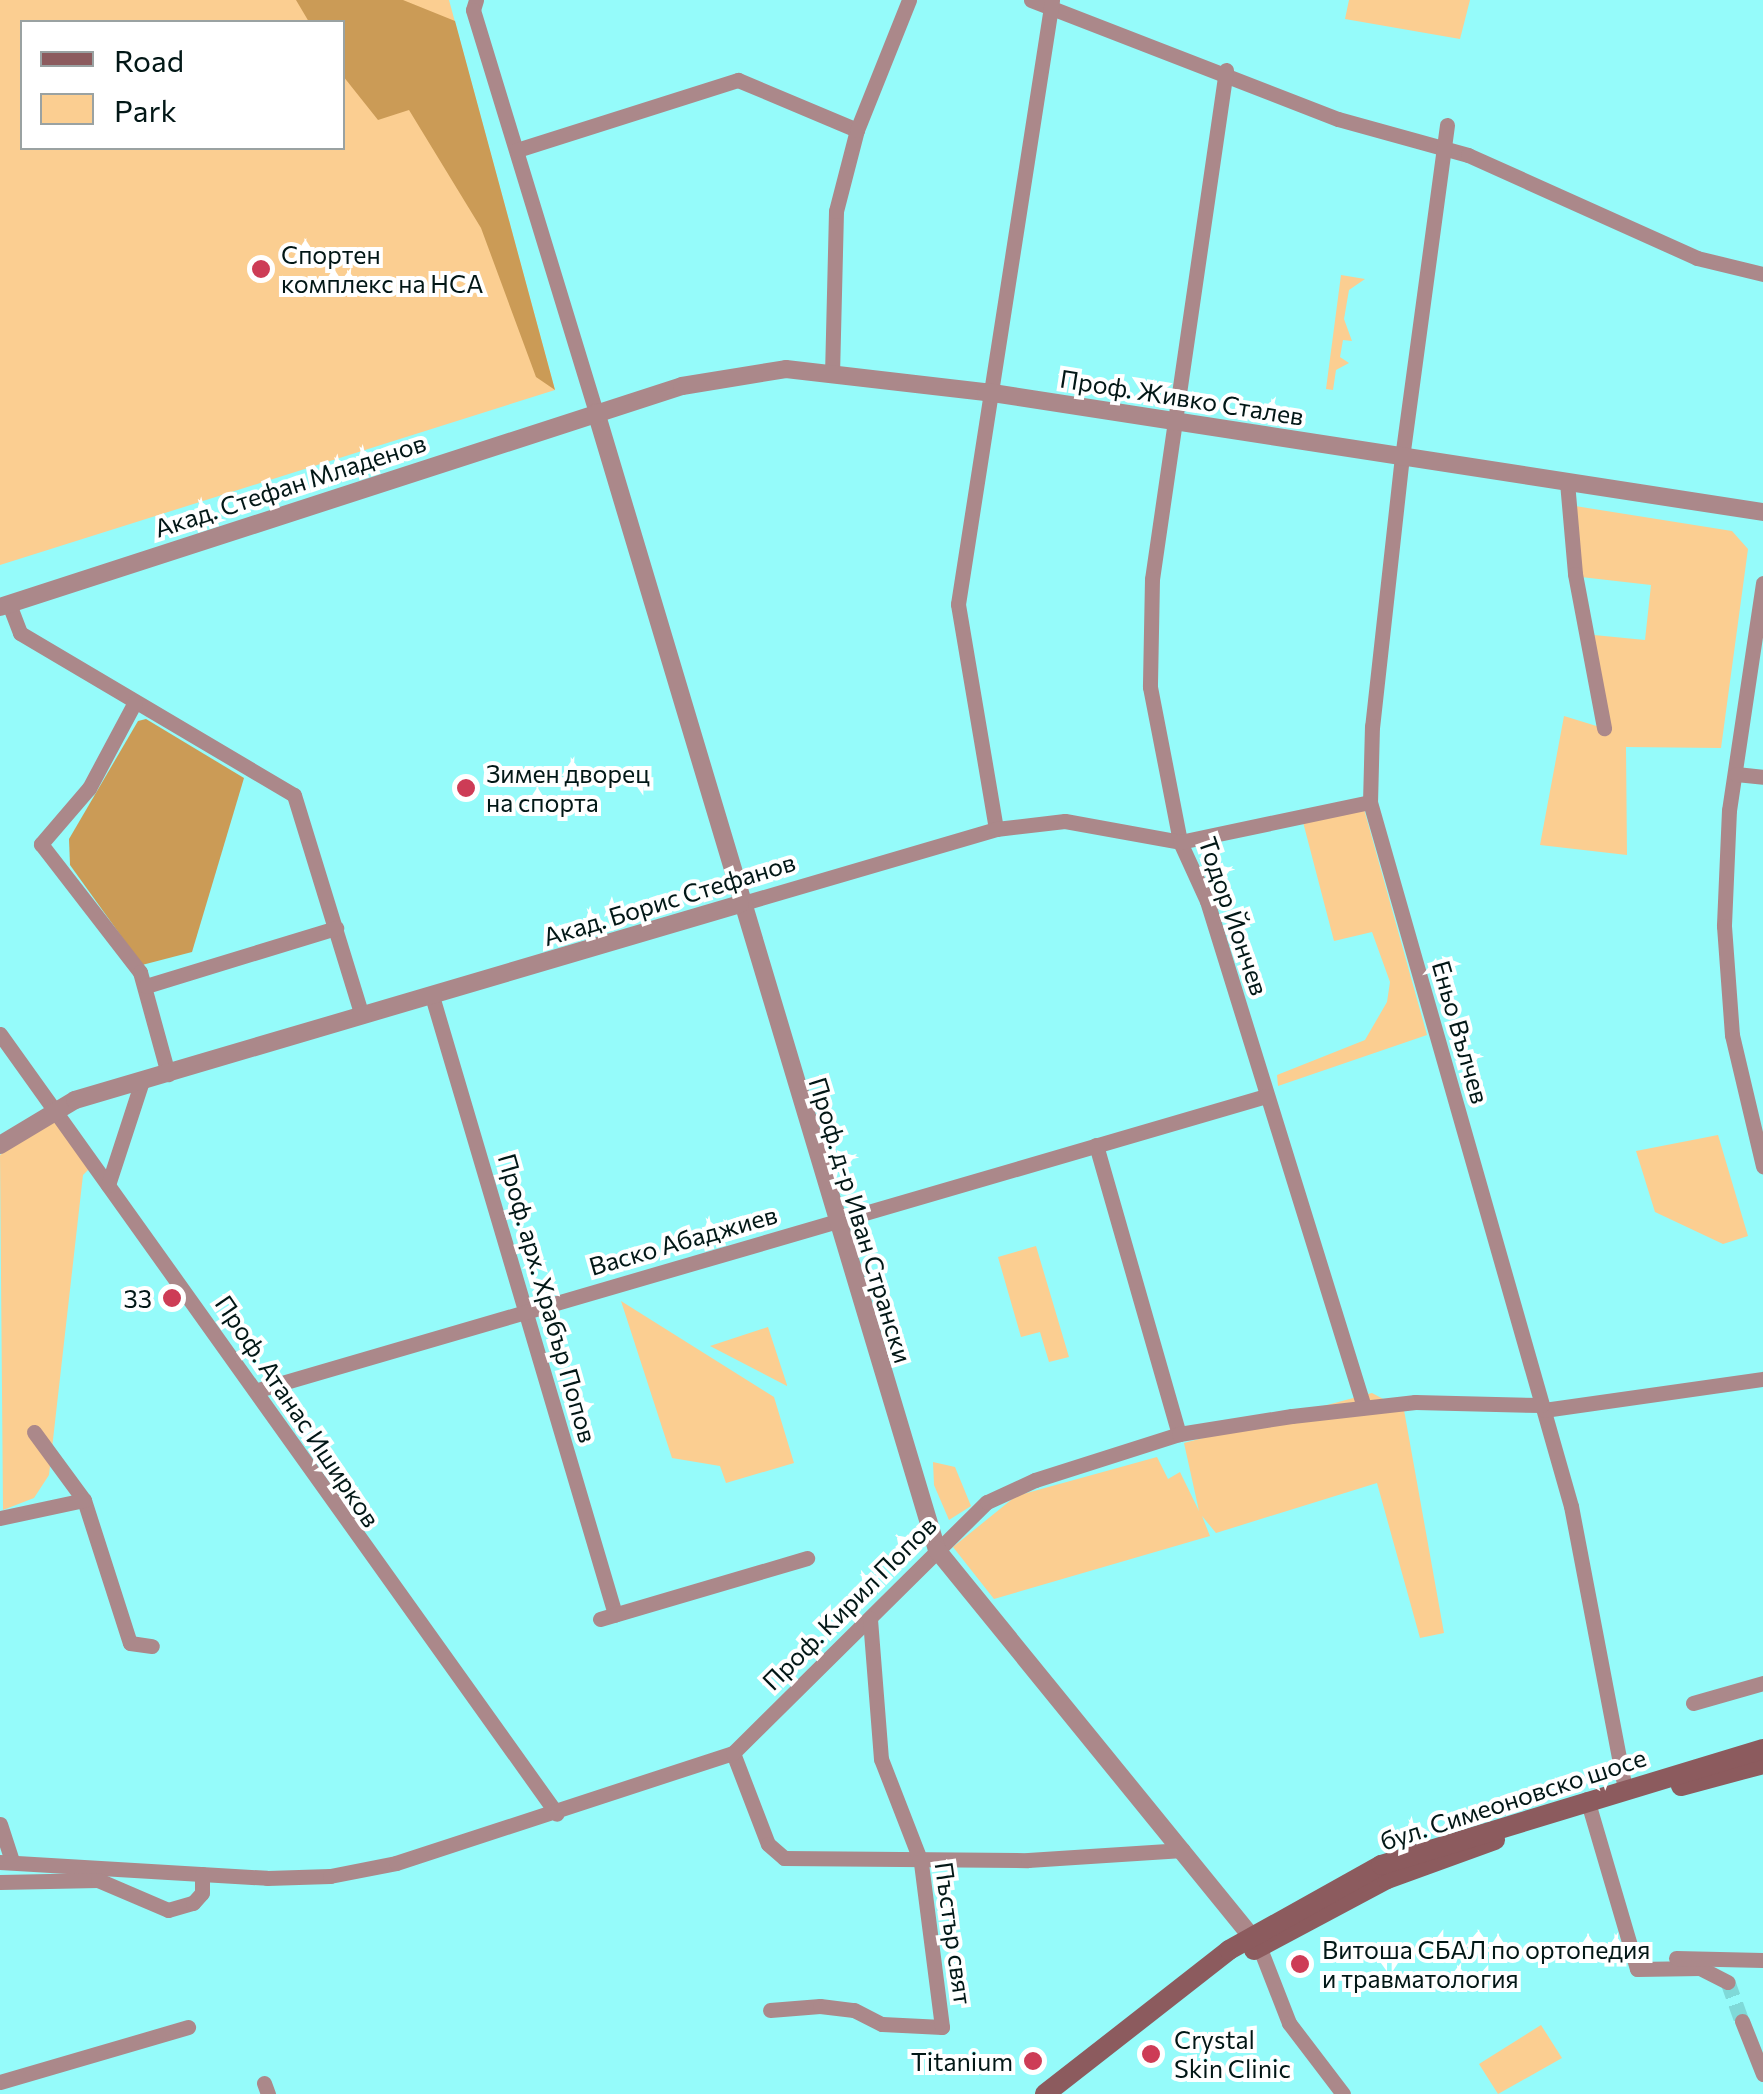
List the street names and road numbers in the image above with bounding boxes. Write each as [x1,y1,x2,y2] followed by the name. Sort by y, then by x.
[1058,363,1306,431] street label: Проф. Живко Сталев
[150,427,430,543] street label: Акад. Стефан Младенов
[1193,833,1275,999] street label: Тодор Йончев
[539,846,799,952] street label: Акад. Борис Стефанов
[1426,957,1496,1107] street label: Еньо Вълчев
[803,1074,919,1366] street label: Проф. д-р Иван Странски
[492,1150,604,1446] street label: Проф. арх. Храбър Попов
[586,1199,780,1281] street label: Васко Абаджиев
[209,1290,387,1532] street label: Проф. Атанас Иширков
[756,1510,942,1696] street label: Проф. Кирил Попов
[1376,1742,1650,1856] street label: бул. Симеоновско шосе
[929,1860,979,2006] street label: Пъстър свят

